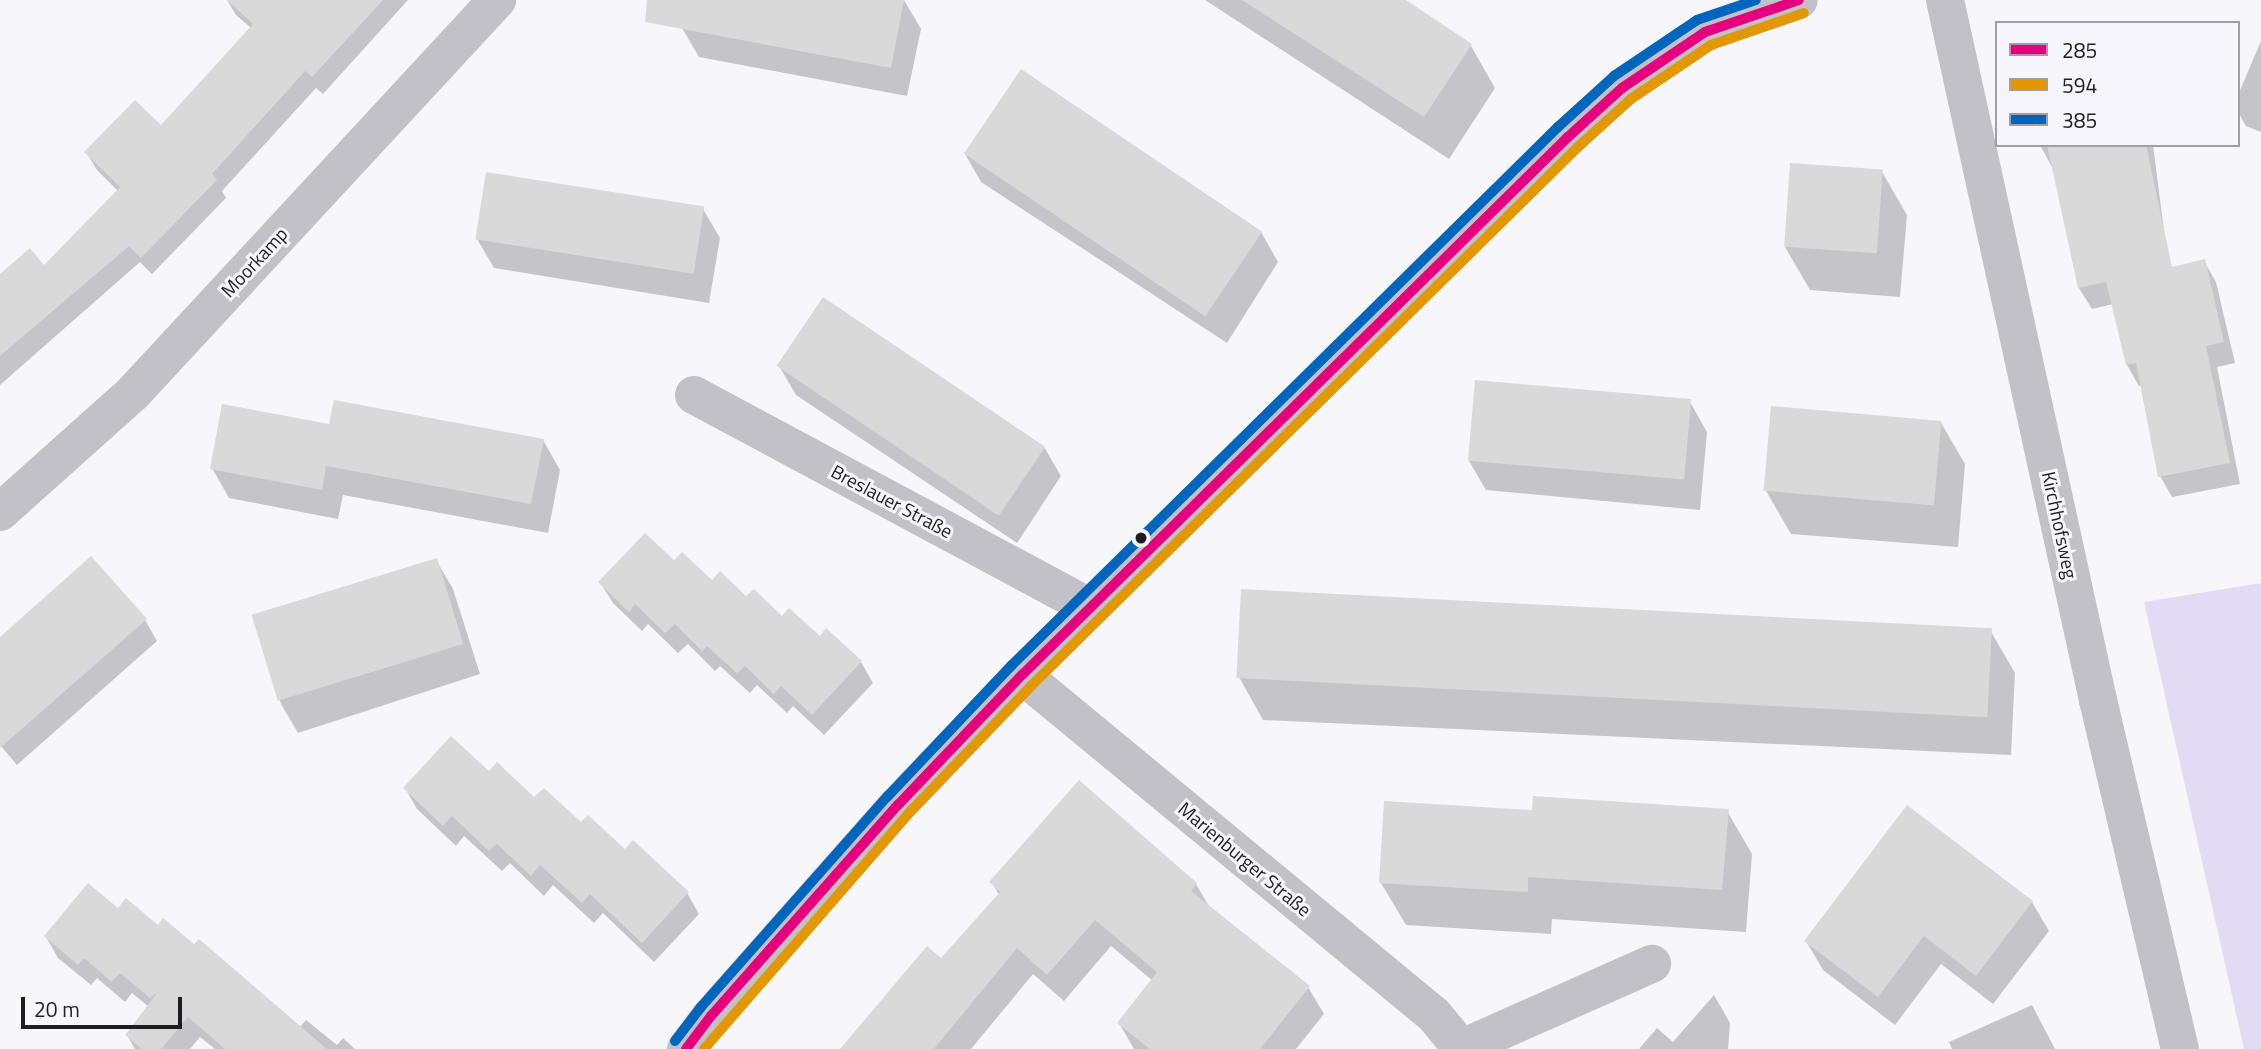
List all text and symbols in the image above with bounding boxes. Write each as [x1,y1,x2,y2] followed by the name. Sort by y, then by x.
[1995,21,2240,147] legend
[2062,34,2097,66] text: 285
[2062,69,2097,101] text: 594
[2062,104,2097,136] text: 385
[216,222,292,302] street label: Moorkamp
[827,459,957,543] street label: Breslauer Straße
[2038,469,2082,581] street label: Kirchhofsweg
[1134,531,1148,545] unlabelled marker
[1174,797,1316,921] street label: Marienburger Straße
[24,982,186,1026] scale bar
[34,993,80,1025] text: 20 m

